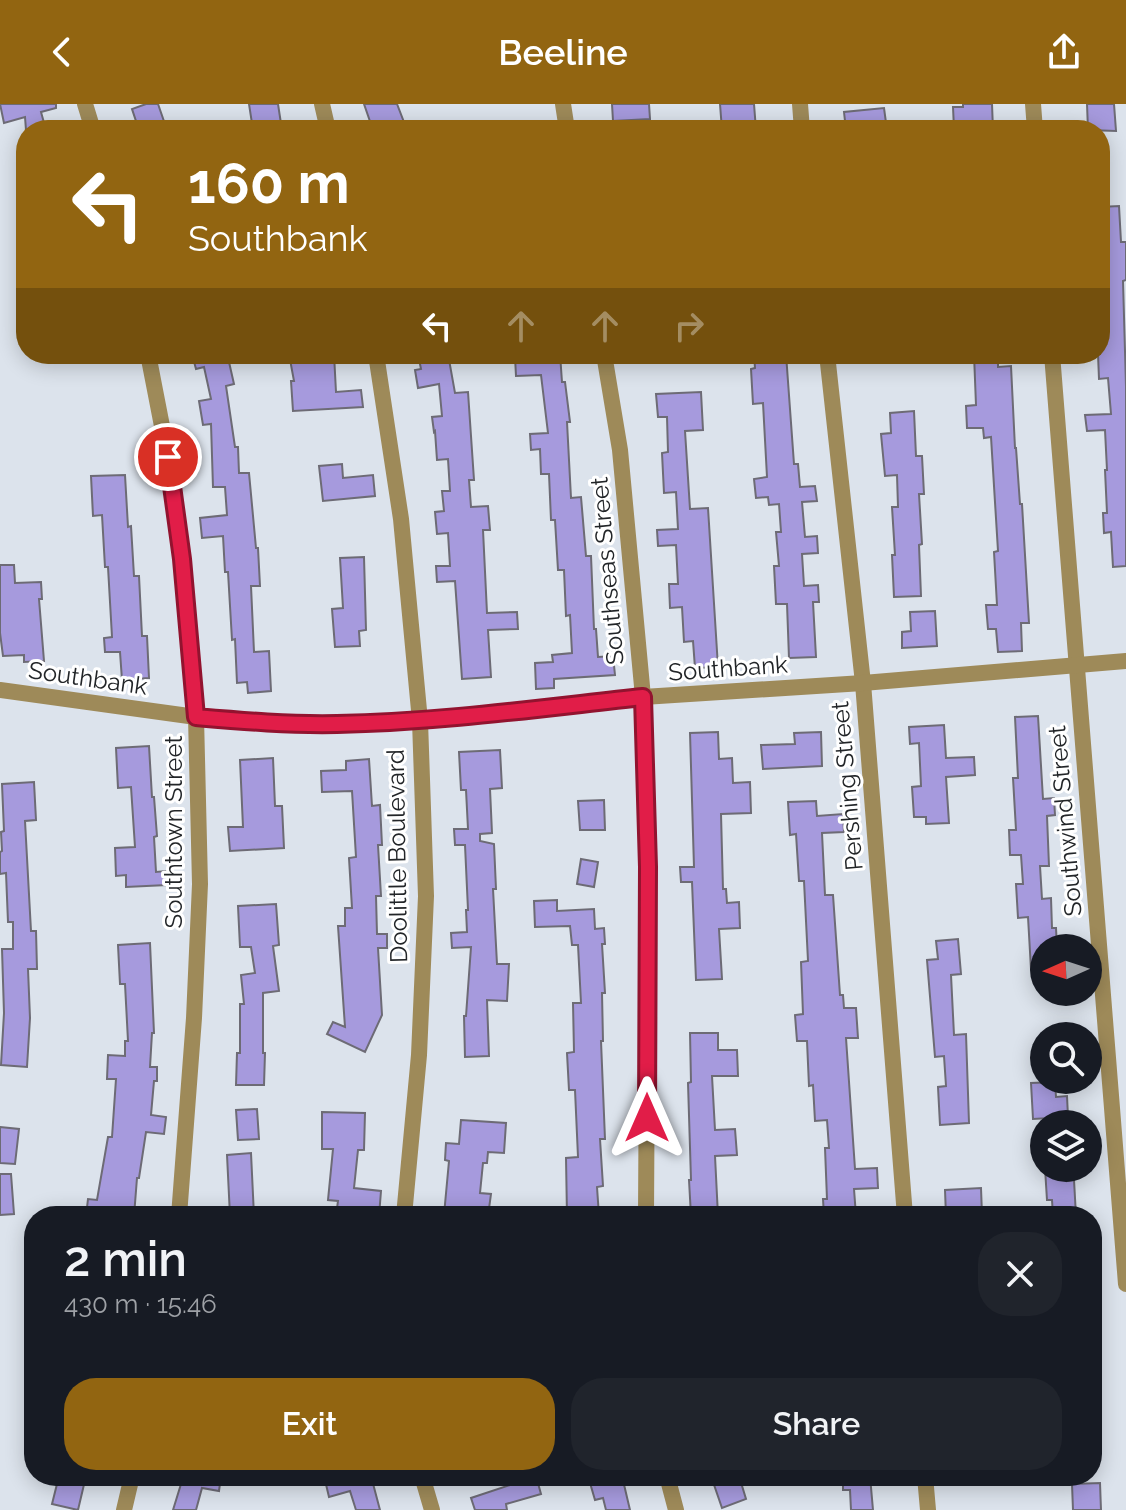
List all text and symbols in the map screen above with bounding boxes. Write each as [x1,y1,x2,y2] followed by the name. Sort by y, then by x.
[40,30,84,74] icon: back
[1042,30,1086,74] icon: share
[498,31,628,73] text: Beeline
[188,150,350,216] text: 160 m
[56,152,160,256] icon: left
[188,217,368,259] text: Southbank
[415,304,459,348] icon: left
[499,304,543,348] icon: ahead
[583,304,627,348] icon: ahead
[667,304,711,348] icon: right
[134,423,202,491] pin
[146,435,190,479] icon: arrive
[584,476,630,666] street label: Southseas Street
[667,649,789,687] street label: Southbank
[27,655,150,701] street label: Southbank
[825,700,869,872] street label: Pershing Street
[1042,725,1088,917] street label: Southwind Street
[159,736,188,928] street label: Southtown Street
[381,749,413,963] street label: Doolittle Boulevard
[1030,934,1102,1006] north arrow
[1030,934,1102,1182] map controls
[1030,1022,1102,1094] button: search
[605,1076,689,1160] position arrow
[1030,1110,1102,1182] button: layers
[64,1231,187,1287] text: 2 min
[978,1232,1062,1316] button: close
[64,1289,217,1319] text: 430 m · 15:46
[64,1378,555,1470] button: Exit
[571,1378,1062,1470] button: Share

